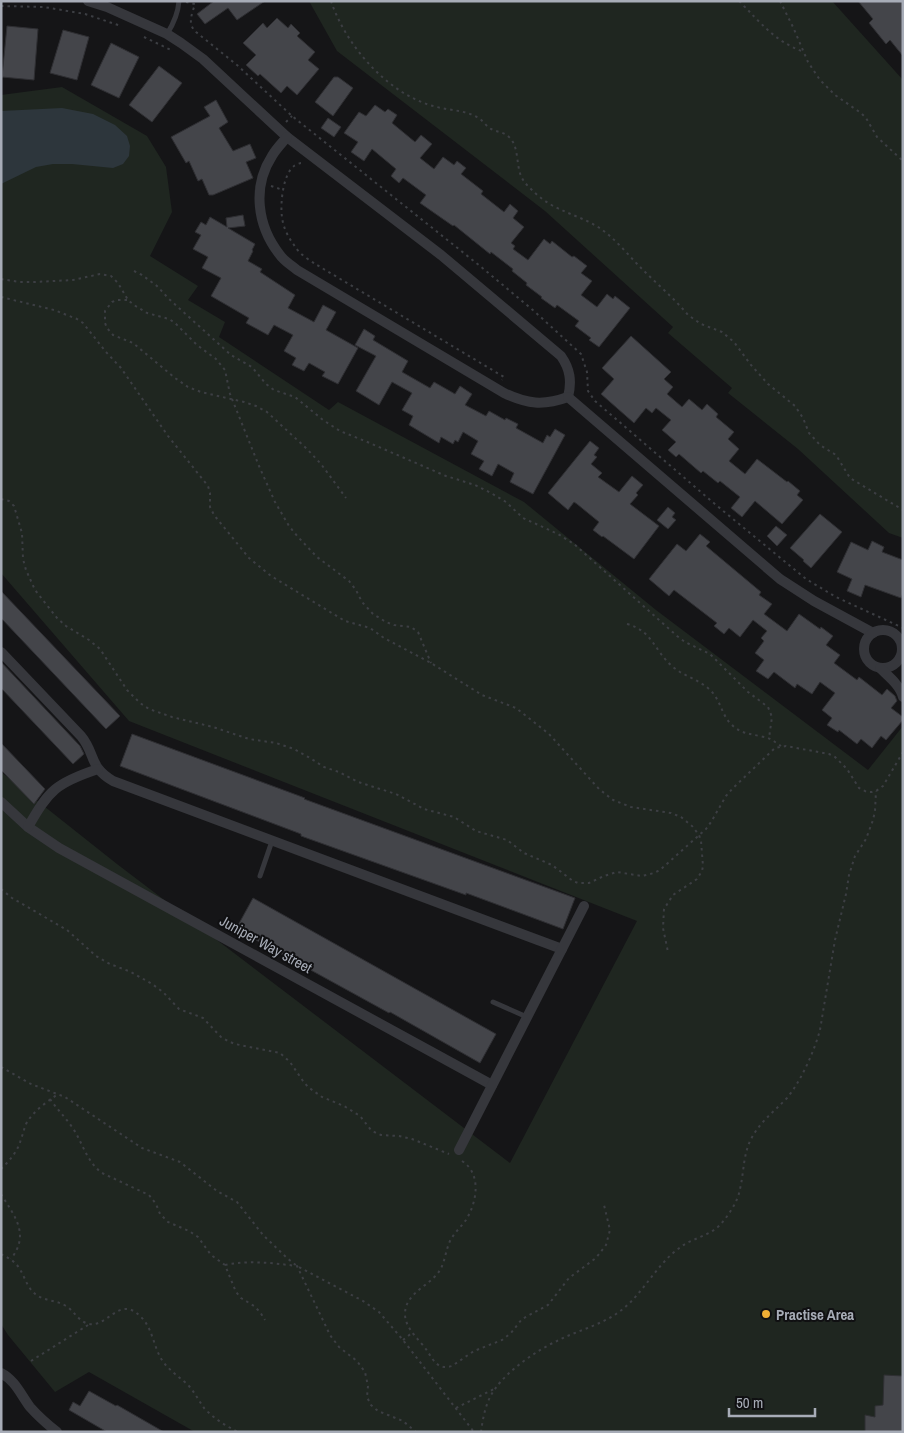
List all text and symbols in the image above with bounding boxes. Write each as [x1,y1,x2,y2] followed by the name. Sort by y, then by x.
[216,910,317,978] street label: Juniper Way street
[776,1304,854,1325] place label: Practise Area
[760,1308,772,1320] marker: Practise Area
[729,1386,815,1418] scale bar
[736,1392,763,1413] text: 50 m

